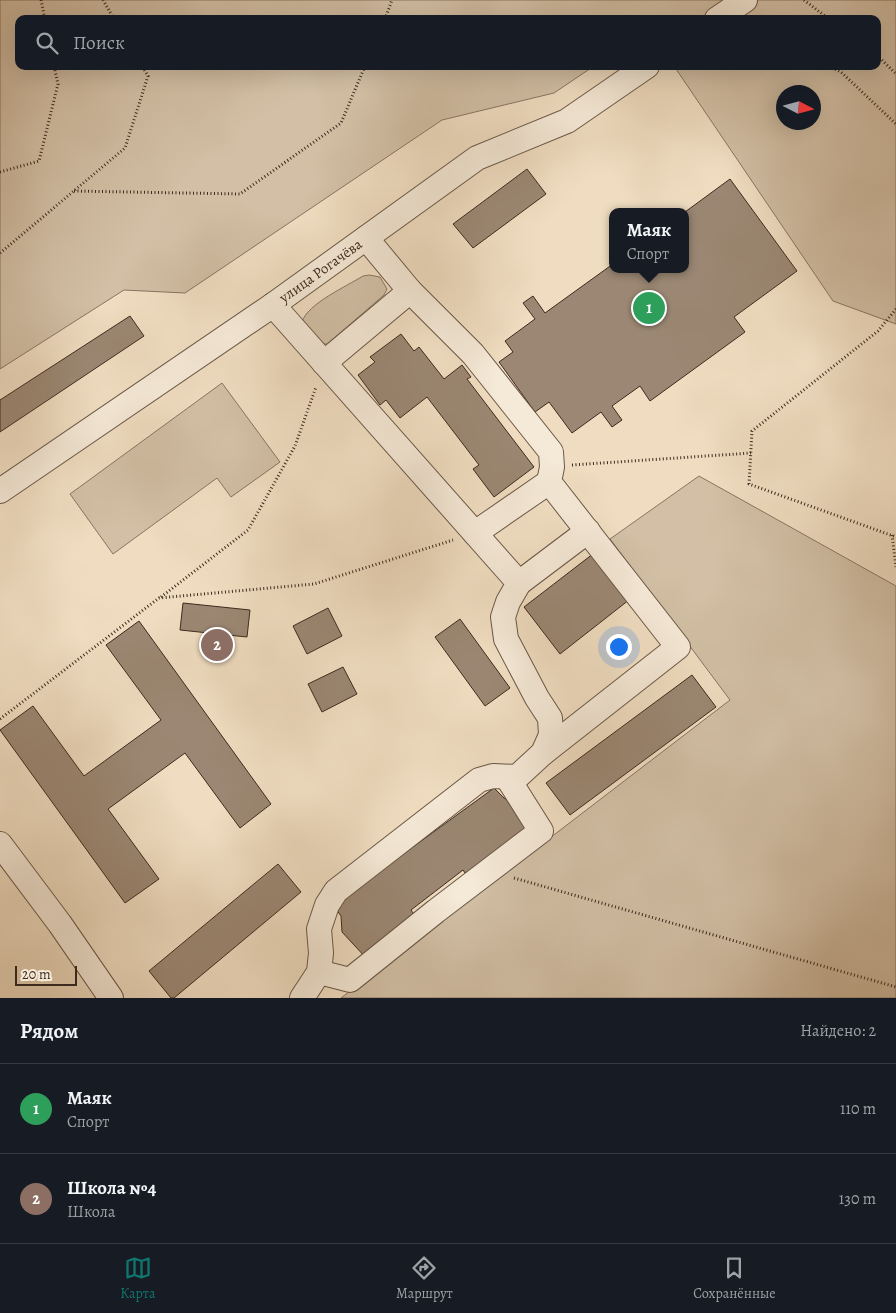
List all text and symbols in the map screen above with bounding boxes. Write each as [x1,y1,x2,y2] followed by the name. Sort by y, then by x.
[15,15,881,70] search box
[33,29,61,57] icon: search
[73,30,125,56] text: Поиск
[776,85,821,130] north arrow
[609,208,689,273] popup
[627,217,671,243] text: Маяк
[274,234,366,308] street label: улица Рогачёва
[627,243,669,265] text: Спорт
[633,289,665,327] pin: 1
[201,626,233,664] pin: 2
[606,634,632,660] your location
[15,963,78,986] scale bar
[22,965,51,984] text: 20 m
[20,1017,78,1045] text: Рядом
[800,1020,876,1042] text: Найдено: 2
[67,1085,112,1111] text: Маяк
[33,1098,39,1120] text: 1
[840,1098,876,1120] text: 110 m
[67,1111,109,1133] text: Спорт
[67,1175,156,1201] text: Школа №4
[32,1188,40,1210] text: 2
[839,1188,876,1210] text: 130 m
[67,1201,115,1223] text: Школа
[120,1254,156,1303] tab: Карта
[396,1254,453,1303] tab: Маршрут
[693,1254,776,1303] tab: Сохранённые

